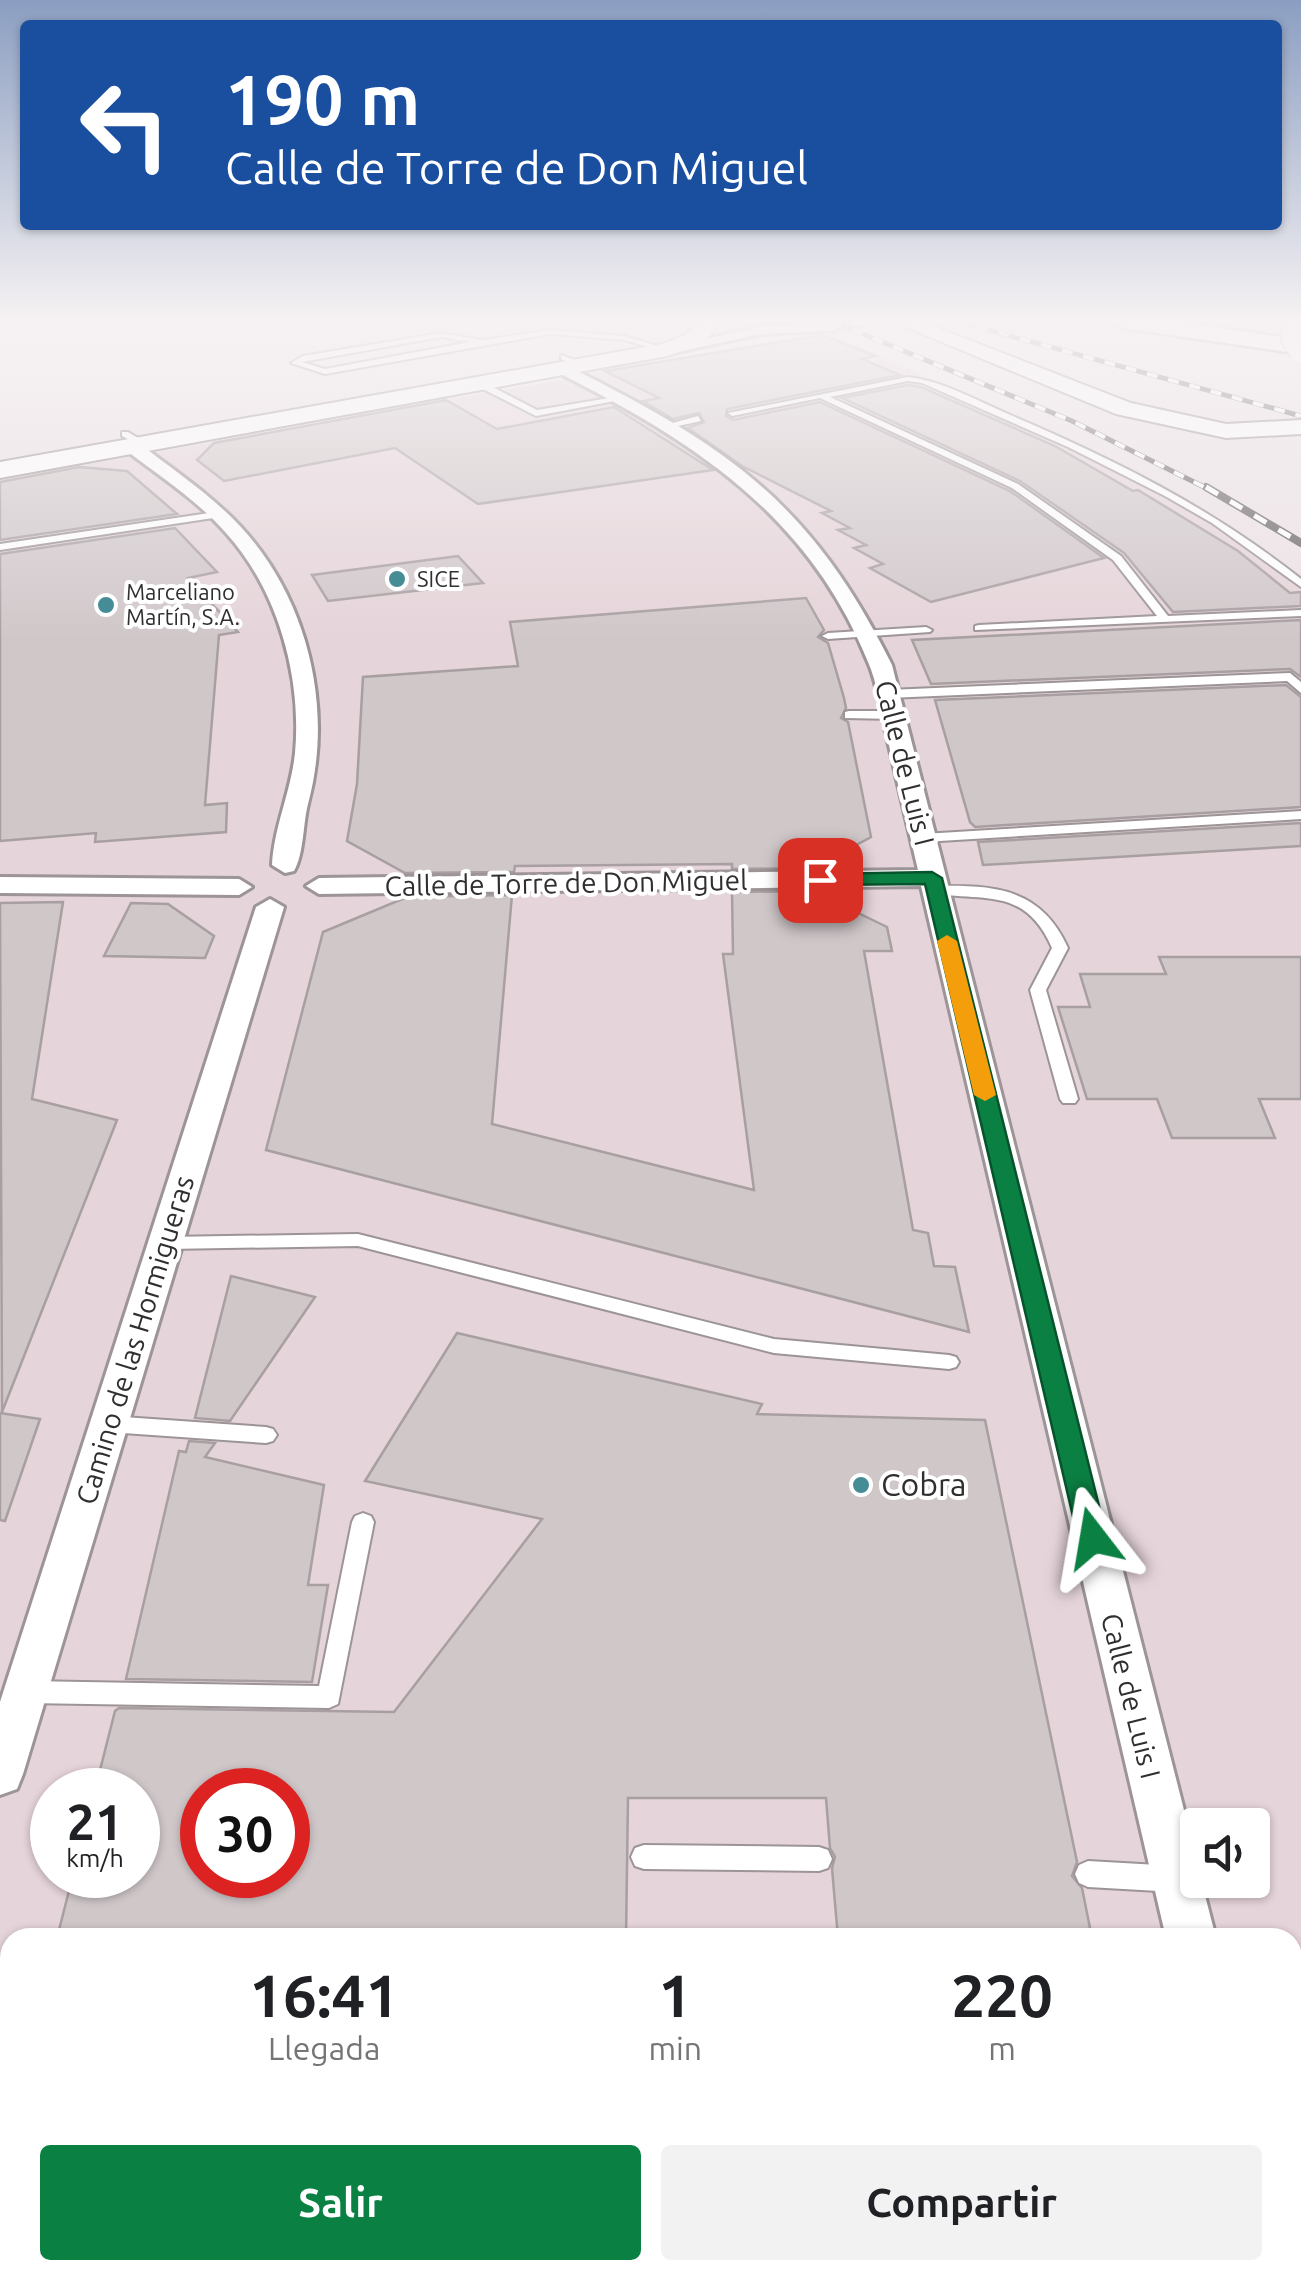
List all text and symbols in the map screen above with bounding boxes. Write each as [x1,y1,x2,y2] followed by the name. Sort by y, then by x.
[60,60,190,190] icon: left
[225,60,420,138] text: 190 m
[225,142,808,193] text: Calle de Torre de Don Miguel
[417,566,460,591] place label: SICE
[386,568,408,590] marker: SICE
[126,579,240,629] place label: Marceliano Martín, S.A.
[95,594,117,616] marker: Marceliano Martín, S.A.
[870,677,941,849] street label: Calle de Luis I
[778,838,863,923] pin
[793,853,848,908] icon: arrive
[384,864,748,901] street label: Calle de Torre de Don Miguel
[70,1172,199,1508] street label: Camino de las Hormigueras
[881,1466,967,1502] place label: Cobra
[850,1474,872,1496] marker: Cobra
[1041,1486,1145,1590] position arrow
[1096,1610,1167,1782] street label: Calle de Luis I
[180,1768,310,1898] speed limit sign: 30
[67,1793,123,1849] text: 21
[1180,1808,1270,1898] map controls
[1180,1808,1270,1898] button: sound
[66,1844,124,1872] text: km/h
[249,1961,399,2028] text: 16:41
[658,1961,692,2028] text: 1
[951,1961,1053,2028] text: 220
[268,2030,380,2066] text: Llegada
[648,2030,702,2066] text: min
[988,2030,1016,2066] text: m
[40,2145,641,2260] button: Salir
[661,2145,1262,2260] button: Compartir

